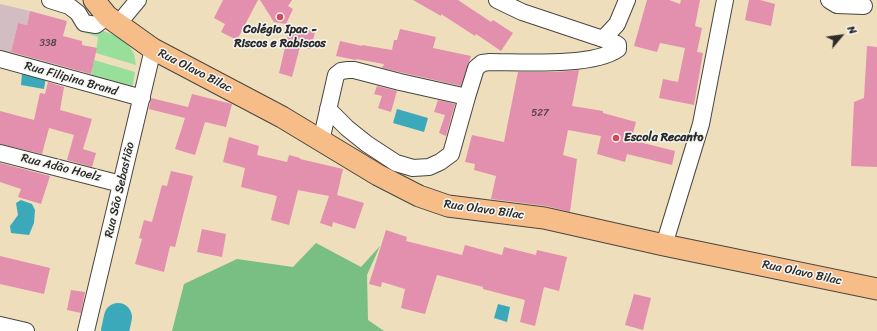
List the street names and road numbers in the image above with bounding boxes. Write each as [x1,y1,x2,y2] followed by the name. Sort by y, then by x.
[156,46,234,96] street label: Rua Olavo Bilac
[23,59,119,99] street label: Rua Filipina Brand
[102,141,138,239] street label: Rua São Sebastião
[19,151,103,185] street label: Rua Adão Hoelz
[443,197,525,223] street label: Rua Olavo Bilac
[761,258,843,288] street label: Rua Olavo Bilac

